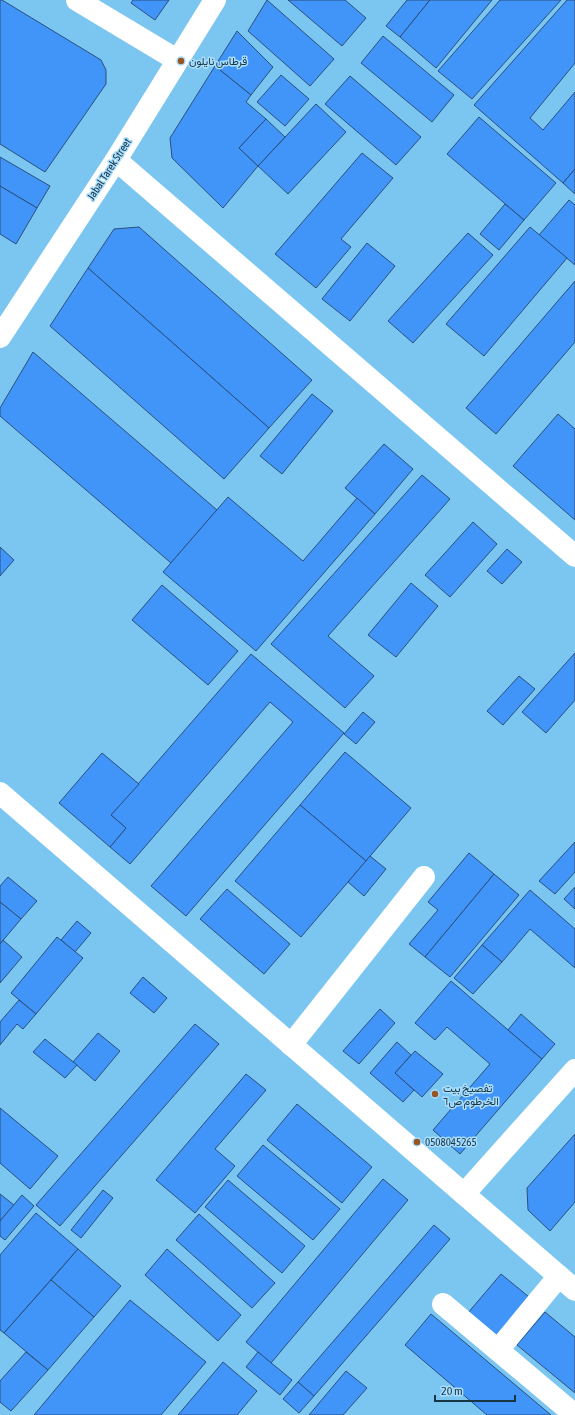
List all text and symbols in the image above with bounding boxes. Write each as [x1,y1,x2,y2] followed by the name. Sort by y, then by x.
[189,55,247,68] place label: قرطاس نايلون
[176,56,186,66] marker: قرطاس نايلون
[85,136,133,202] street label: Jabal Tarek Street
[443,1082,499,1109] place label: تفصيخ بيت الخرطوم ص٦
[430,1089,440,1099] marker: تفصيخ بيت الخرطوم ص٦
[425,1136,477,1148] place label: 0508045265
[412,1137,422,1147] marker: 0508045265
[435,1377,515,1403] scale bar
[441,1384,463,1398] text: 20 m

